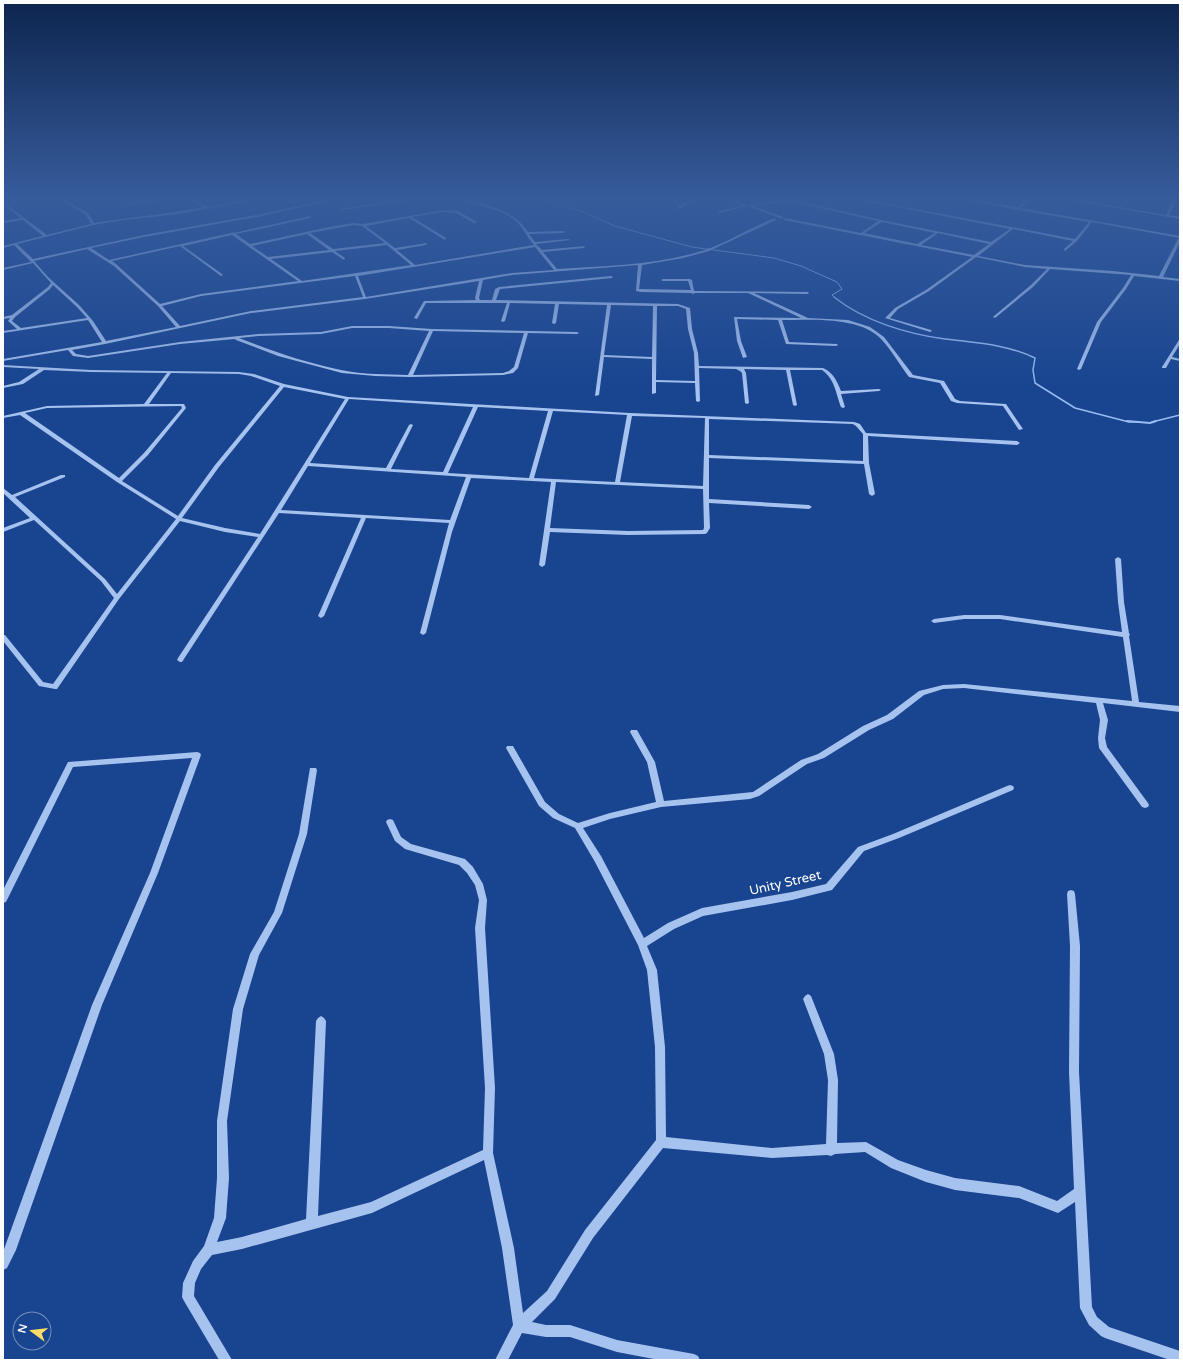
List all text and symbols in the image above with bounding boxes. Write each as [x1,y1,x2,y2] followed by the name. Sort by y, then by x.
[748,867,823,899] street label: Unity Street
[12,1311,52,1351] north arrow
[15,1323,30,1334] text: N

